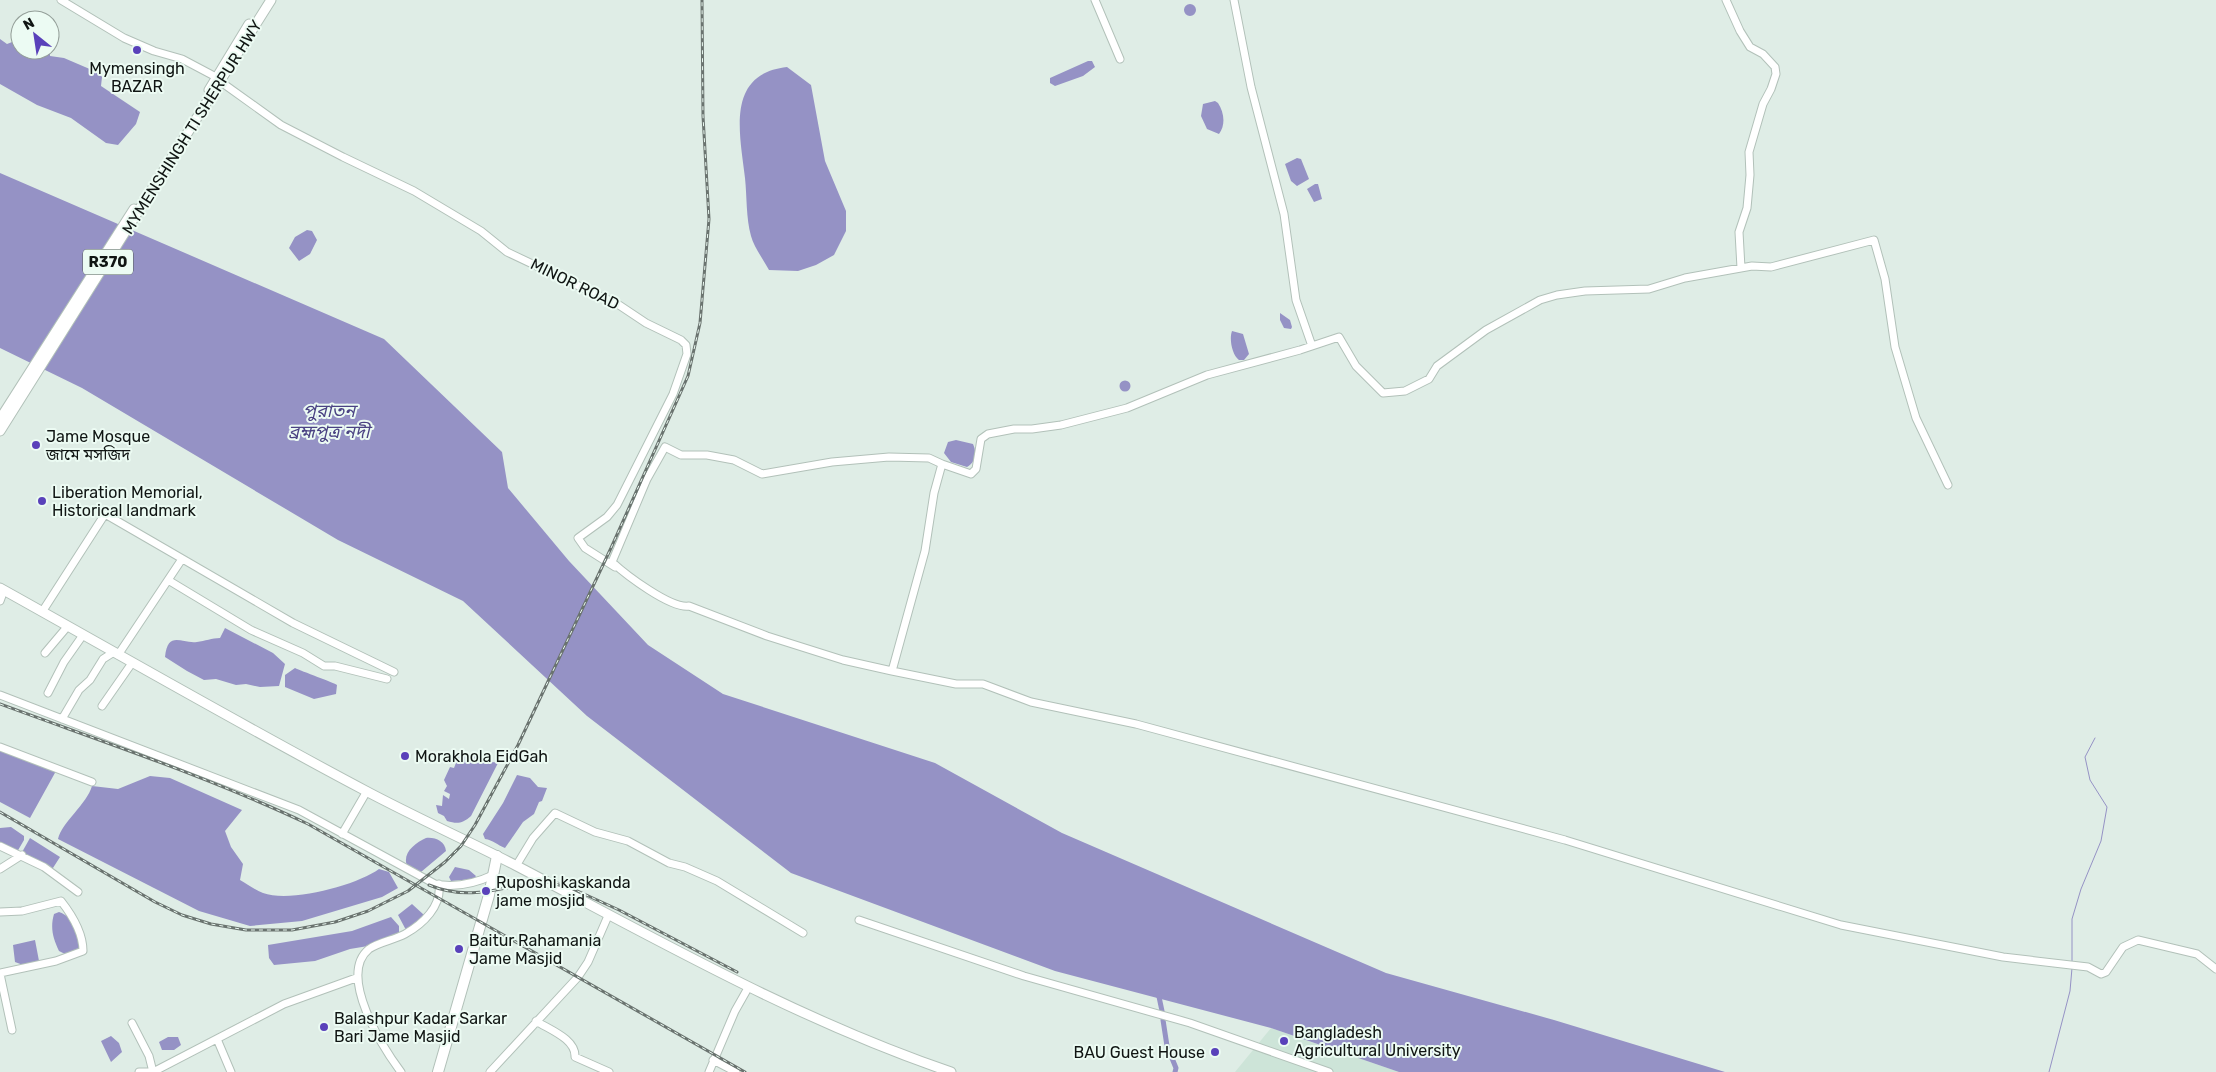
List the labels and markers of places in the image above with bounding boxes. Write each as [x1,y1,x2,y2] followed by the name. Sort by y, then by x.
[131,44,143,56] marker: Mymensingh BAZAR
[89,59,185,96] place label: Mymensingh BAZAR
[45,427,150,464] place label: Jame Mosque জামে মসজিদ
[30,439,42,451] marker: Jame Mosque জামে মসজিদ
[52,483,203,520] place label: Liberation Memorial, Historical landmark
[36,495,48,507] marker: Liberation Memorial, Historical landmark
[415,747,548,766] place label: Morakhola EidGah
[399,750,411,762] marker: Morakhola EidGah
[495,873,631,910] place label: Ruposhi kaskanda jame mosjid
[480,885,492,897] marker: Ruposhi kaskanda jame mosjid
[469,931,601,968] place label: Baitur Rahamania Jame Masjid
[453,943,465,955] marker: Baitur Rahamania Jame Masjid
[334,1009,507,1046] place label: Balashpur Kadar Sarkar Bari Jame Masjid
[318,1021,330,1033] marker: Balashpur Kadar Sarkar Bari Jame Masjid
[1294,1023,1461,1060] place label: Bangladesh Agricultural University
[1278,1035,1290,1047] marker: Bangladesh Agricultural University
[1074,1043,1205,1062] place label: BAU Guest House
[1209,1046,1221,1058] marker: BAU Guest House

